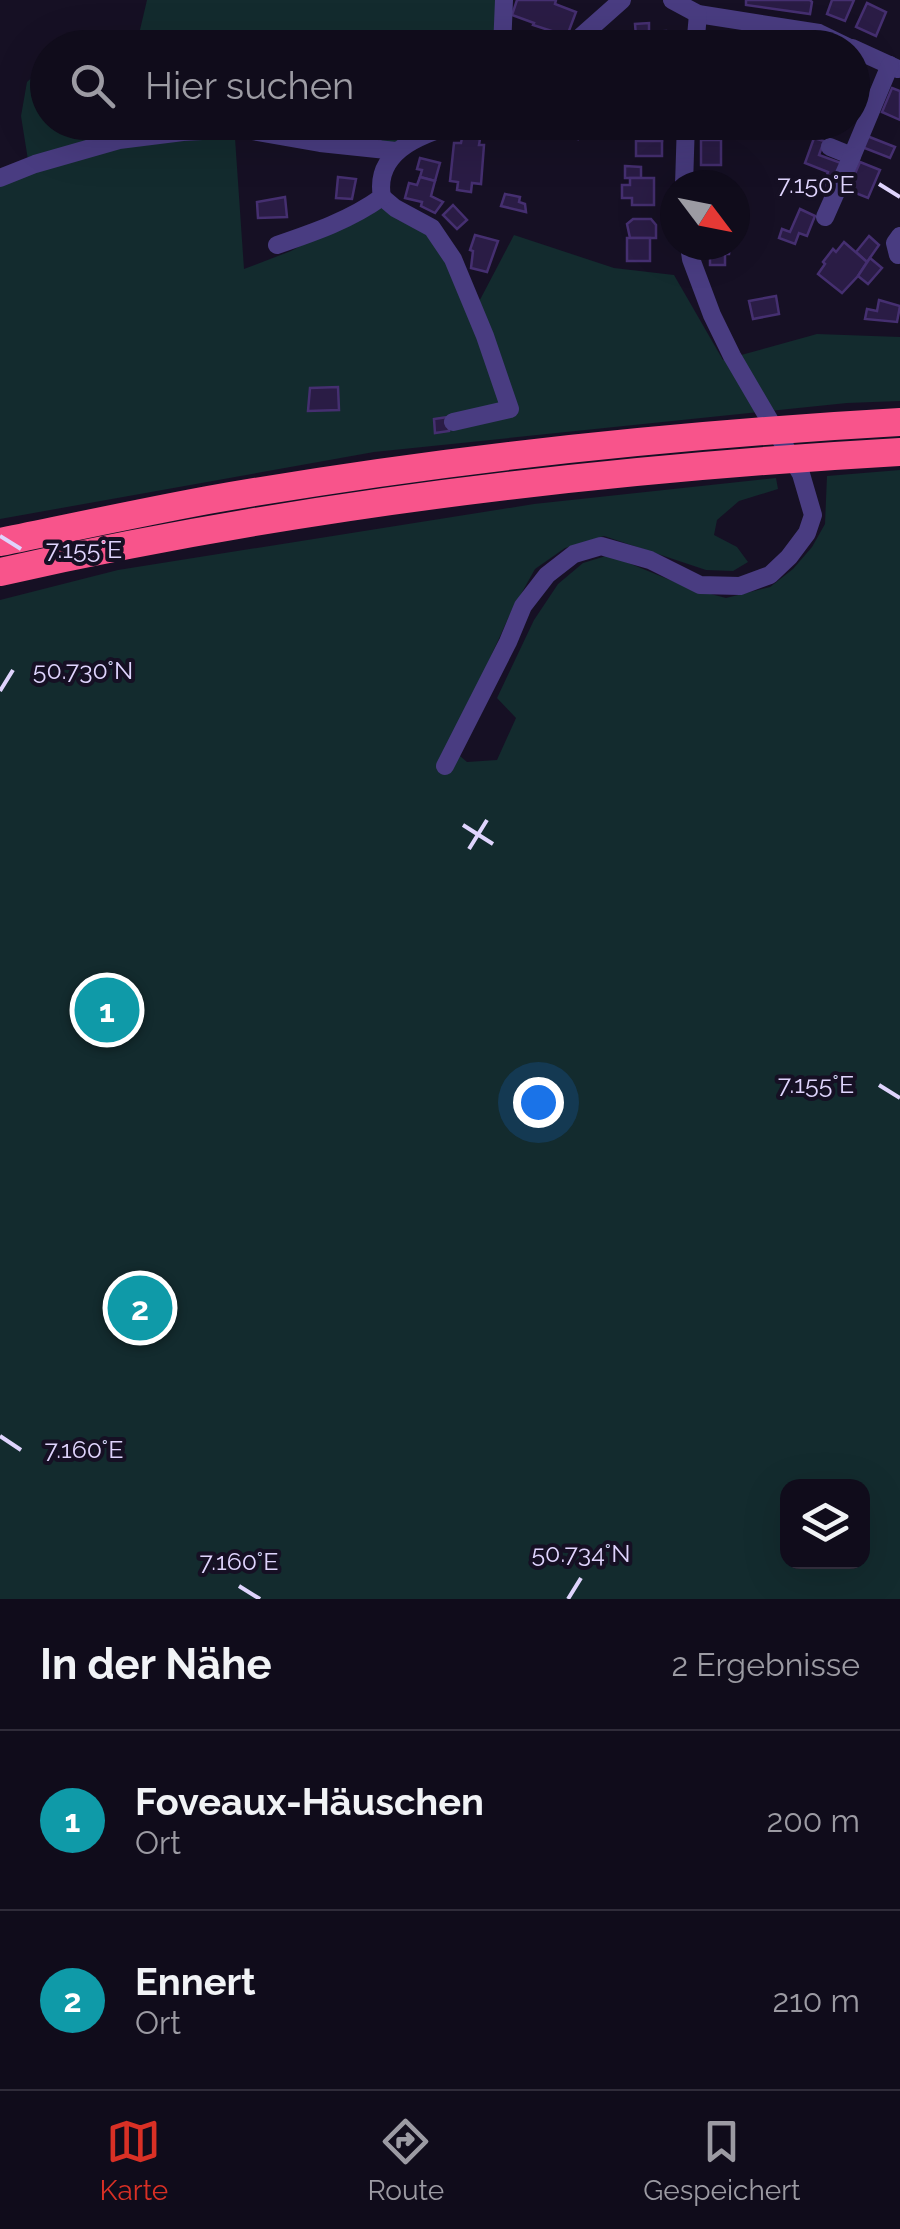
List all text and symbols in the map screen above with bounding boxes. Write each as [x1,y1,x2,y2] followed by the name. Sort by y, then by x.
[30,30,870,140] search box
[65,58,120,113] icon: search
[145,63,354,108] text: Hier suchen
[777,169,855,199] text: 7.150°E
[660,170,750,260] north arrow
[46,534,122,564] text: 7.155°E
[33,655,133,685] text: 50.730°N
[74,972,140,1048] pin: 1
[778,1069,854,1099] text: 7.155°E
[513,1077,564,1128] your location
[108,1270,172,1346] pin: 2
[45,1434,123,1464] text: 7.160°E
[780,1479,870,1569] map controls
[780,1479,870,1569] button: layers
[531,1538,631,1568] text: 50.734°N
[200,1546,278,1576] text: 7.160°E
[40,1640,272,1689] text: In der Nähe
[671,1646,860,1683] text: 2 Ergebnisse
[135,1779,484,1824] text: Foveaux-Häuschen
[65,1802,80,1839] text: 1
[767,1802,860,1839] text: 200 m
[135,1824,181,1861] text: Ort
[135,1959,256,2004] text: Ennert
[63,1982,82,2019] text: 2
[772,1982,860,2019] text: 210 m
[135,2004,181,2041] text: Ort
[100,2114,168,2207] tab: Karte
[367,2114,444,2207] tab: Route
[643,2114,800,2207] tab: Gespeichert

